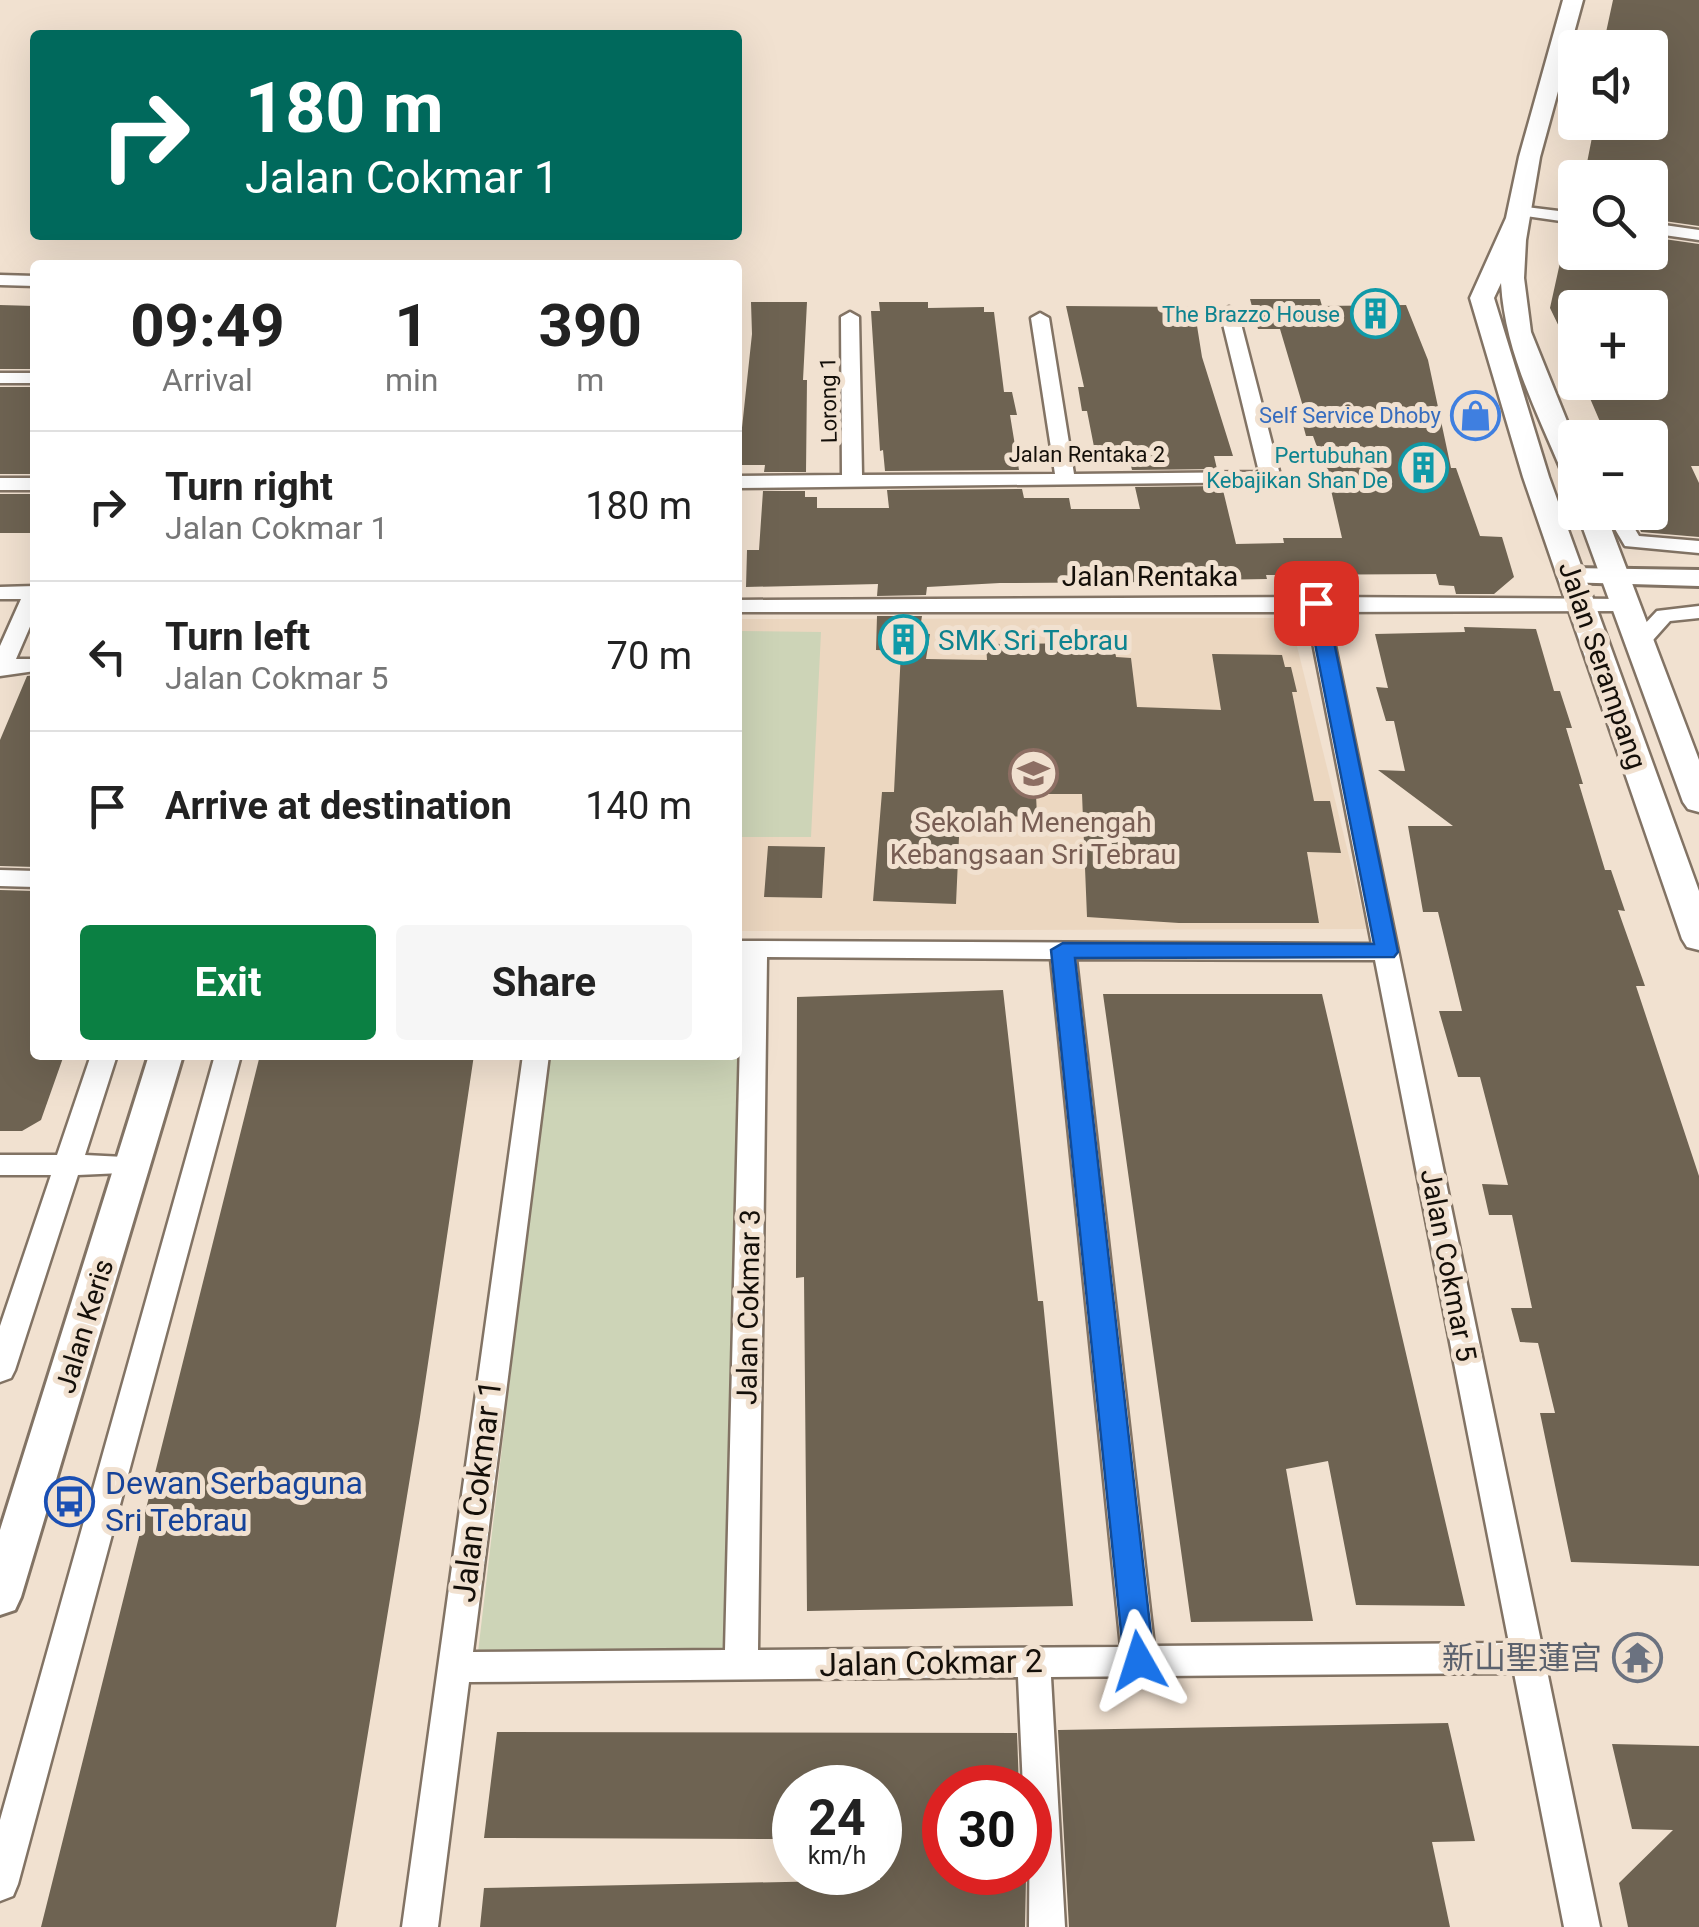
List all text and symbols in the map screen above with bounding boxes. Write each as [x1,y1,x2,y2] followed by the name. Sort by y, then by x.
[1558,30,1668,530] map controls
[1558,30,1668,140] button: sound
[245,67,444,149] text: 180 m
[80,70,210,200] icon: right
[245,151,559,204] text: Jalan Cokmar 1
[1558,160,1668,270] button: search
[1349,288,1401,340] building icon: The Brazzo House
[130,290,285,361] text: 09:49
[394,290,429,361] text: 1
[539,290,642,361] text: 390
[1558,290,1668,400] button: +
[1162,302,1340,327] place label: The Brazzo House
[815,357,842,443] street label: Lorong 1
[162,361,253,399] text: Arrival
[385,361,438,399] text: min
[576,361,604,399] text: m
[1450,389,1502,441] shop icon: Self Service Dhoby
[1259,403,1442,428] place label: Self Service Dhoby
[1558,420,1668,530] button: −
[1009,442,1165,467] street label: Jalan Rentaka 2
[1397,442,1449,494] building icon: Pertubuhan Kebajikan Shan De
[1206,443,1388,493] place label: Pertubuhan Kebajikan Shan De
[165,465,333,509] text: Turn right
[80,479,135,534] icon: right
[585,484,692,528] text: 180 m
[165,509,388,547] text: Jalan Cokmar 1
[1552,557,1654,773] street label: Jalan Serampang
[1062,560,1238,593] street label: Jalan Rentaka
[1274,561,1359,646] pin
[1289,576,1344,631] icon: arrive
[877,614,929,666] building icon: SMK Sri Tebrau
[165,615,310,659] text: Turn left
[938,624,1128,657] place label: SMK Sri Tebrau
[80,629,135,684] icon: left
[607,634,692,678] text: 70 m
[165,659,388,697] text: Jalan Cokmar 5
[1007,748,1059,800] school or university icon: Sekolah Menengah Kebangsaan Sri Tebrau
[80,779,135,834] icon: arrive
[165,784,512,828] text: Arrive at destination
[585,784,692,828] text: 140 m
[890,806,1176,871] place label: Sekolah Menengah Kebangsaan Sri Tebrau
[80,925,376,1040] button: Exit
[396,925,692,1040] button: Share
[1414,1166,1483,1364] street label: Jalan Cokmar 5
[730,1209,767,1405] street label: Jalan Cokmar 3
[49,1255,120,1397] street label: Jalan Keris
[445,1378,509,1604] street label: Jalan Cokmar 1
[105,1464,363,1539] place label: Dewan Serbaguna Sri Tebrau
[44,1475,96,1527] bus stop icon: Dewan Serbaguna Sri Tebrau
[1087,1609,1191,1713] position arrow
[1611,1632,1663,1684] temple icon: 新山聖蓮宫
[1442,1639,1602,1677] place label: 新山聖蓮宫
[819,1642,1043,1684] street label: Jalan Cokmar 2
[922,1765,1052,1895] speed limit sign: 30
[808,1789,866,1847] text: 24
[808,1841,866,1870] text: km/h

